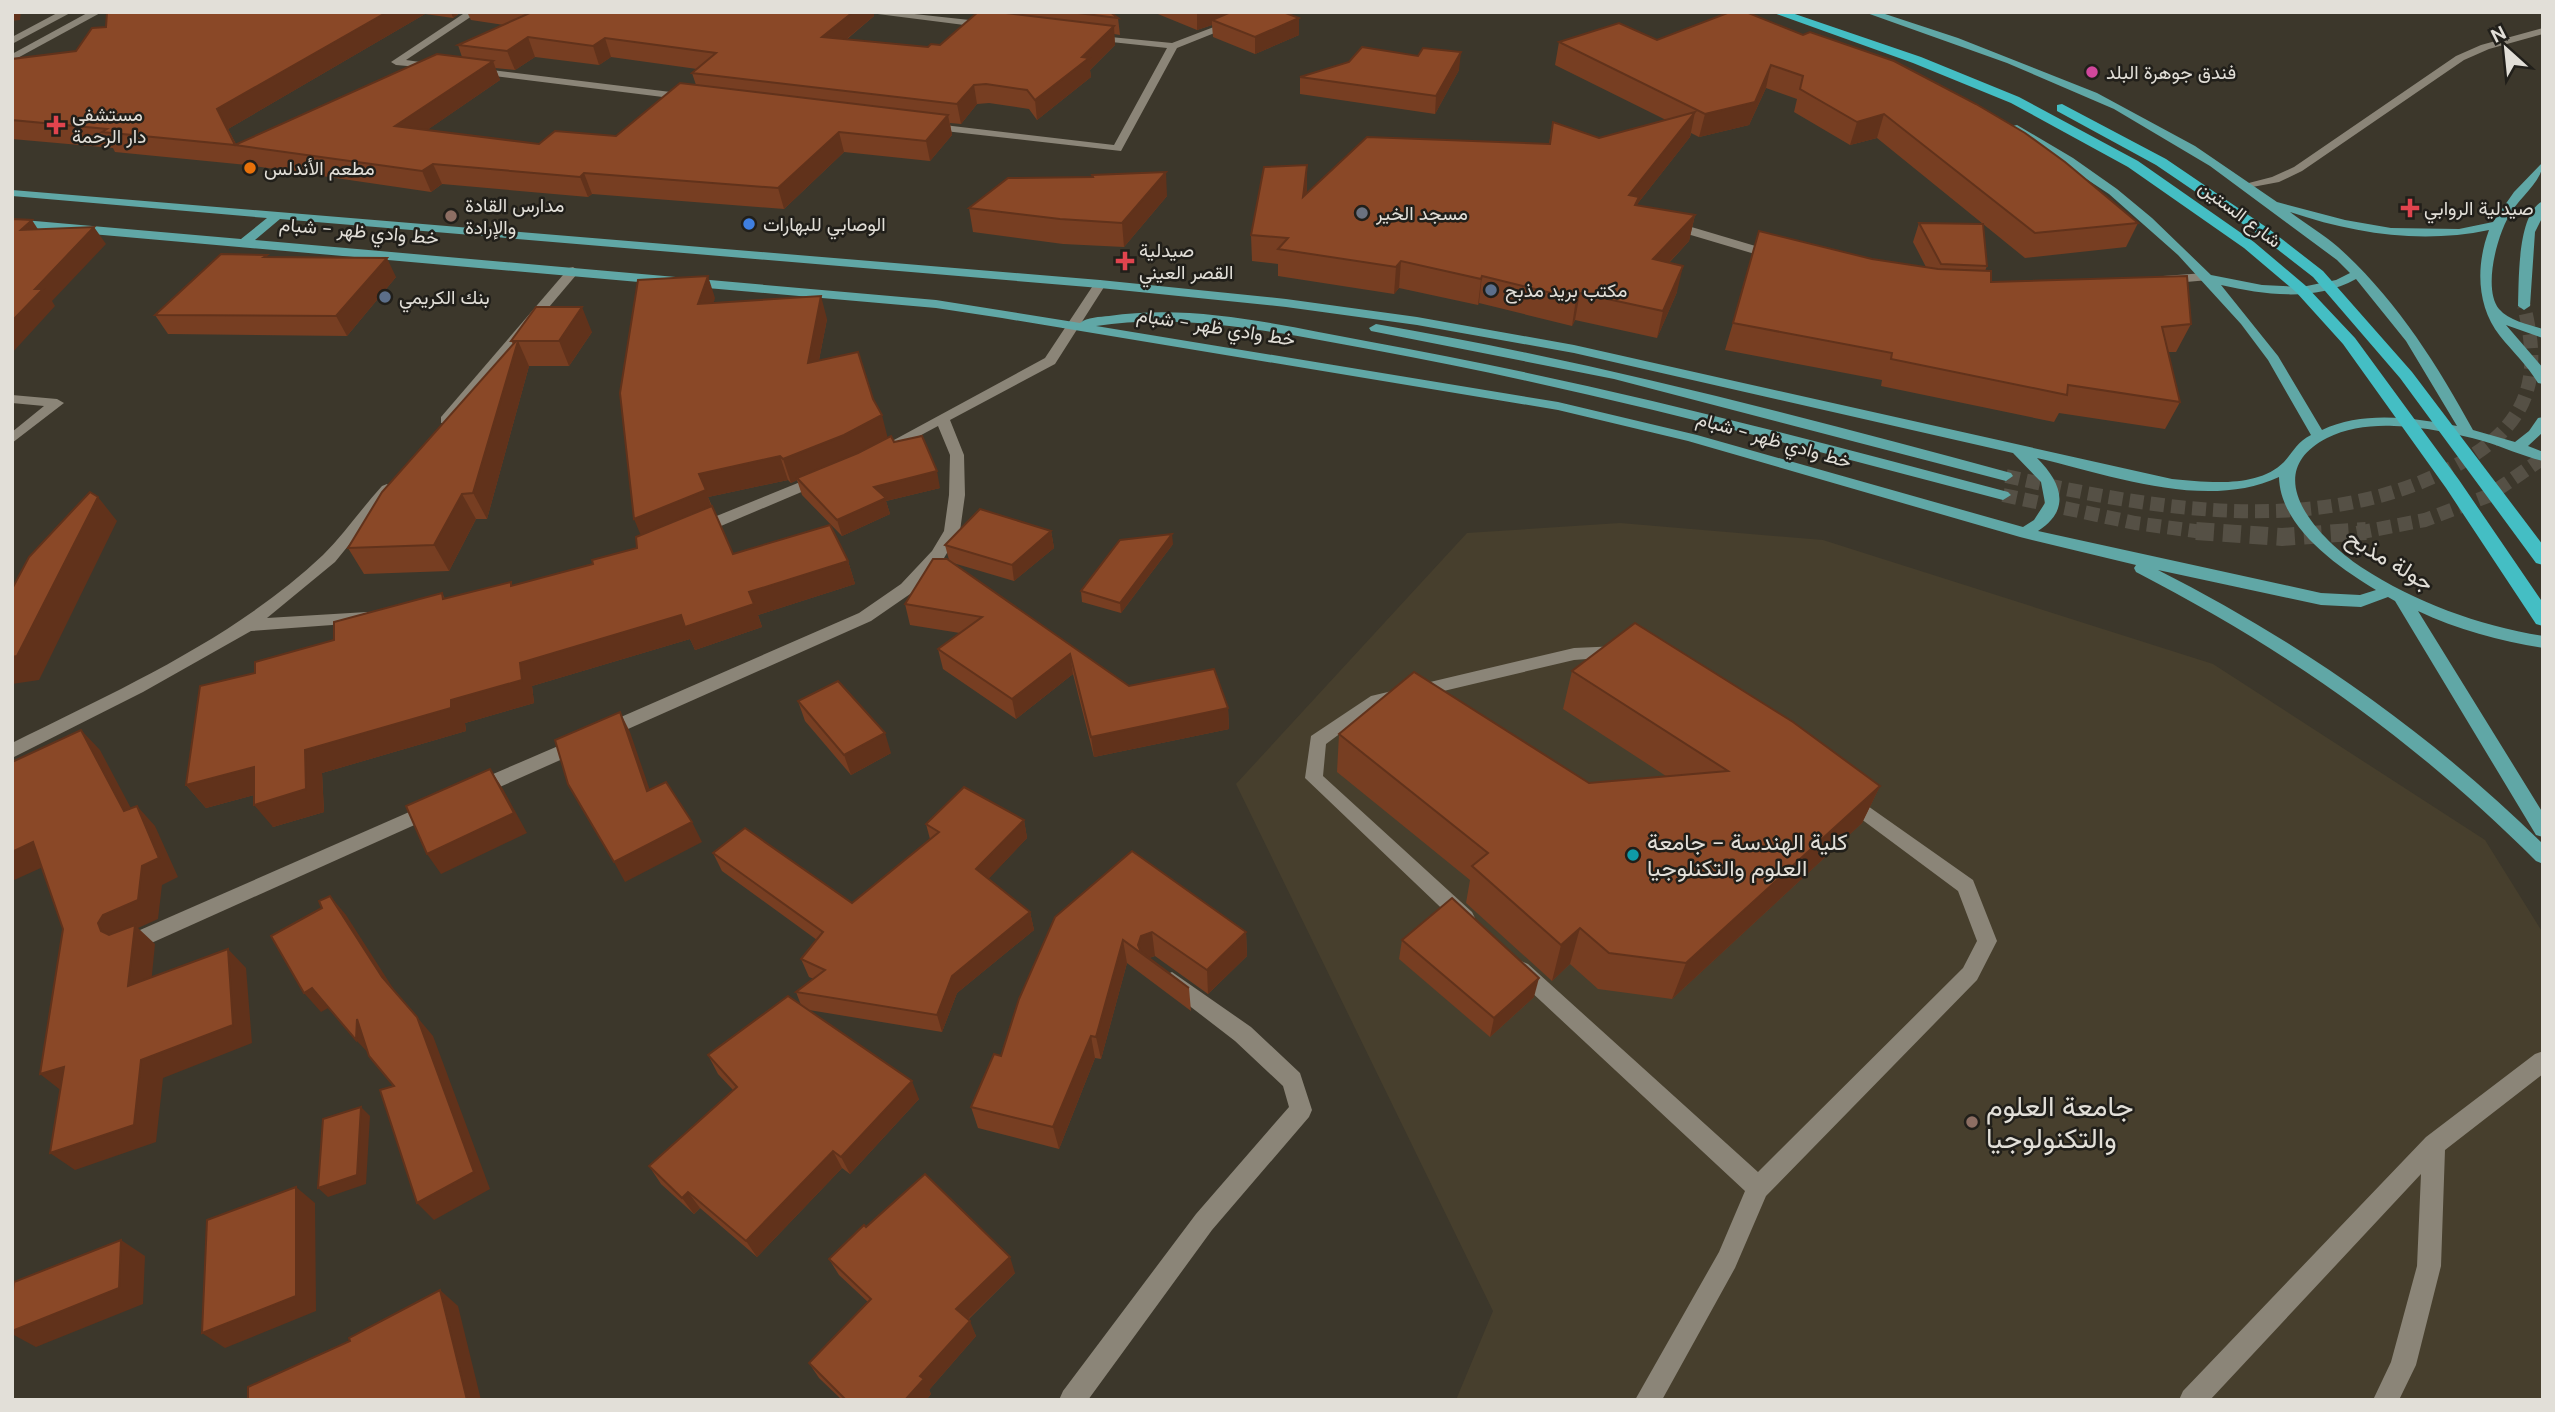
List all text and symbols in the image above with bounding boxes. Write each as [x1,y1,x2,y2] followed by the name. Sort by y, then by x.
[2471,14,2541,84] north arrow
[2487,20,2510,49] text: N
[2106,60,2236,85] place label: فندق جوهرة البلد
[2084,64,2100,80] marker: فندق جوهرة البلد
[72,102,146,149] place label: مستشفى دار الرحمة
[46,115,66,135] marker: مستشفى دار الرحمة
[264,156,375,181] place label: مطعم الأندلس
[242,160,258,176] marker: مطعم الأندلس
[2194,175,2286,253] street label: شارع الستين
[465,193,564,240] place label: مدارس القادة والإرادة
[2424,196,2534,224] place label: صيدلية الروابي
[2402,200,2418,216] marker: صيدلية الروابي
[1375,201,1468,226] place label: مسجد الخير
[1354,205,1370,221] marker: مسجد الخير
[443,208,459,224] marker: مدارس القادة والإرادة
[278,212,440,253] street label: خط وادي ظهر - شبام
[763,212,886,240] place label: الوصابي للبهارات
[741,216,757,232] marker: الوصابي للبهارات
[1139,238,1233,288] place label: صيدلية القصر العيني
[1117,253,1133,269] marker: صيدلية القصر العيني
[1505,278,1627,304] place label: مكتب بريد مذبح
[1483,282,1499,298] marker: مكتب بريد مذبح
[399,285,490,313] place label: بنك الكريمي
[377,289,393,305] marker: بنك الكريمي
[1135,302,1297,355] street label: خط وادي ظهر - شبام
[1693,406,1854,477] street label: خط وادي ظهر - شبام
[2340,522,2439,599] street label: جولة مذبح
[1647,827,1848,883] place label: كلية الهندسة - جامعة العلوم والتكنلوجيا
[1625,847,1641,863] marker: كلية الهندسة - جامعة العلوم والتكنلوجيا
[1986,1088,2134,1157] place label: جامعة العلوم والتكنولوجيا
[1964,1114,1980,1130] marker: جامعة العلوم والتكنولوجيا

